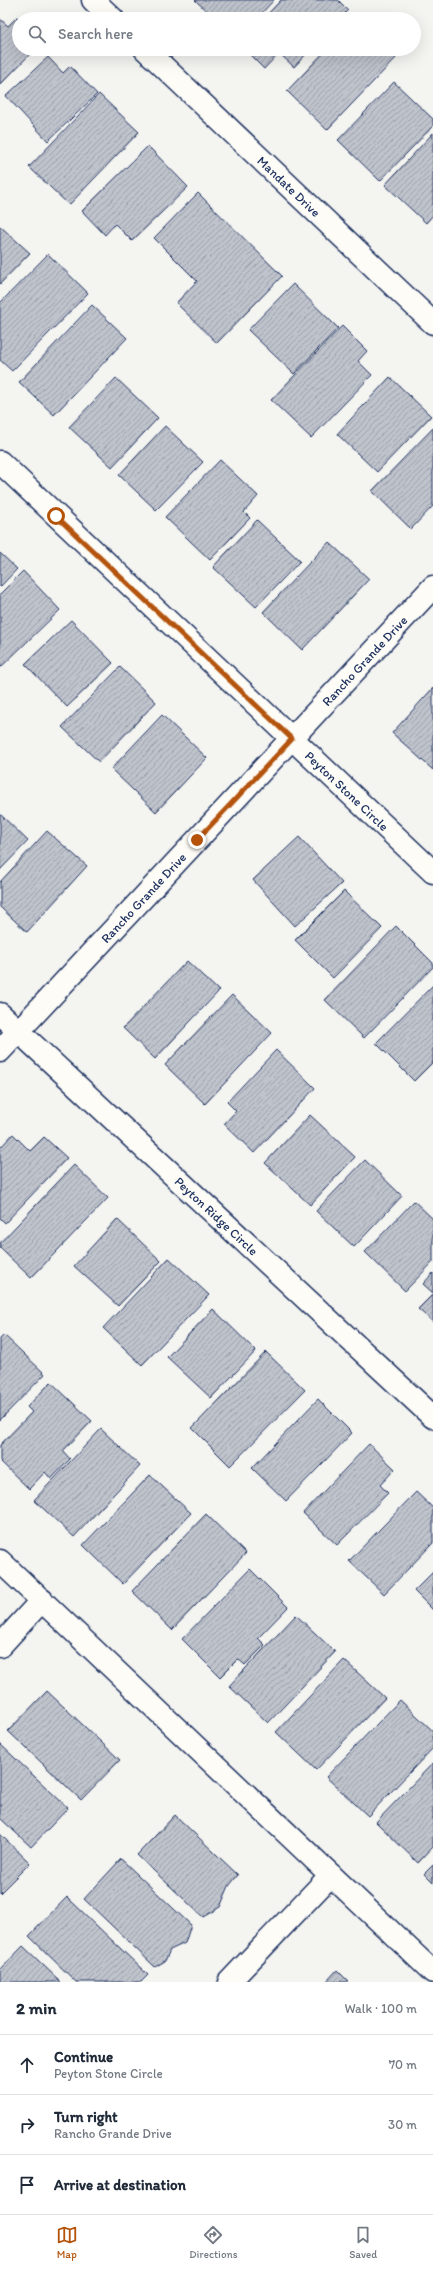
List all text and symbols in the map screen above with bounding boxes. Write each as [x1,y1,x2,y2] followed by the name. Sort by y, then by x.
[12,12,421,56] search box
[26,23,48,45] icon: search
[58,25,133,43] text: Search here
[255,153,324,220] street label: Mandate Drive
[47,507,65,525] route start
[319,612,410,709] street label: Rancho Grande Drive
[302,748,392,834] street label: Peyton Stone Circle
[188,831,206,849] route end
[98,849,189,946] street label: Rancho Grande Drive
[172,1173,261,1258] street label: Peyton Ridge Circle
[16,1998,56,2018] text: 2 min
[344,2001,417,2016] text: Walk · 100 m
[54,2048,113,2066] text: Continue
[16,2054,38,2076] icon: ahead
[389,2057,417,2072] text: 70 m
[54,2066,163,2081] text: Peyton Stone Circle
[54,2108,118,2126] text: Turn right
[16,2114,38,2136] icon: right
[388,2117,417,2132] text: 30 m
[54,2126,172,2141] text: Rancho Grande Drive
[16,2174,38,2196] icon: arrive
[54,2176,186,2194] text: Arrive at destination
[56,2224,78,2261] tab: Map
[189,2224,238,2261] tab: Directions
[349,2224,377,2261] tab: Saved

